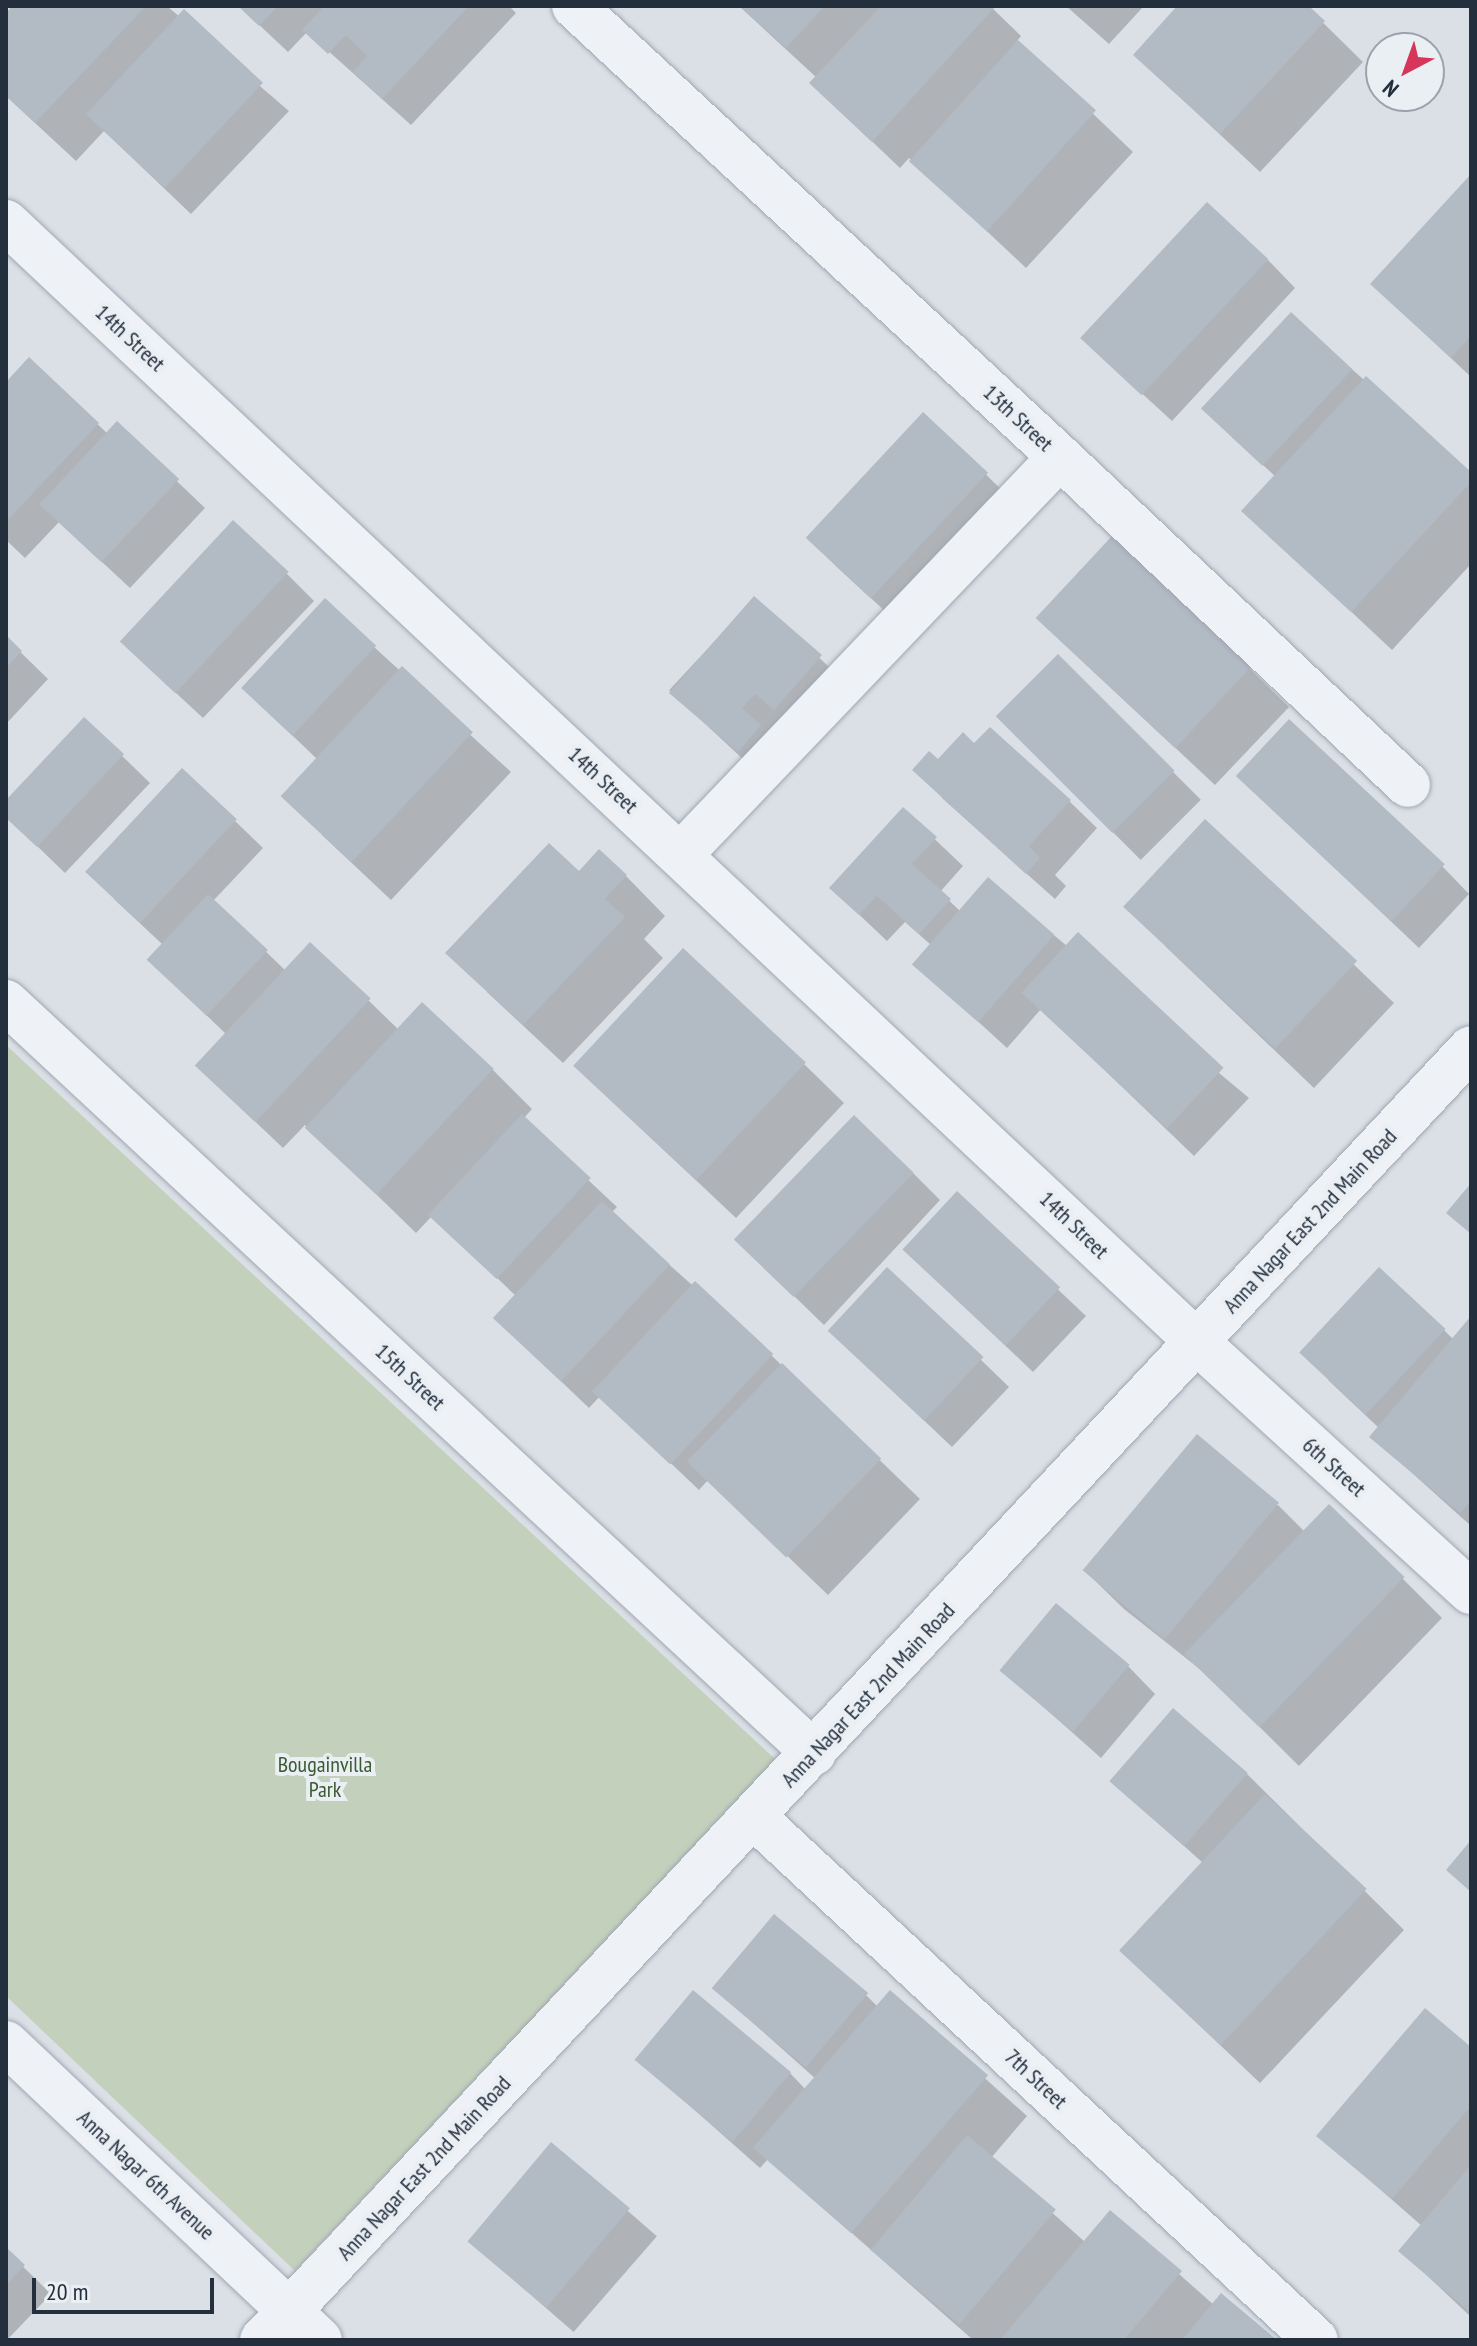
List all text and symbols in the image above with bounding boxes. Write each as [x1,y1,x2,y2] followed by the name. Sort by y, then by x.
[1365,32,1445,112] north arrow
[1377,74,1404,103] text: N
[90,299,170,377] street label: 14th Street
[978,379,1058,457] street label: 13th Street
[563,741,643,819] street label: 14th Street
[1218,1123,1402,1319] street label: Anna Nagar East 2nd Main Road
[1034,1186,1114,1264] street label: 14th Street
[370,1338,450,1416] street label: 15th Street
[1297,1432,1371,1502] street label: 6th Street
[776,1597,960,1793] street label: Anna Nagar East 2nd Main Road
[278,1751,372,1802] park label: Bougainvilla Park
[999,2044,1073,2114] street label: 7th Street
[332,2070,516,2266] street label: Anna Nagar East 2nd Main Road
[72,2104,220,2246] street label: Anna Nagar 6th Avenue
[36,2262,218,2312] scale bar
[46,2276,88,2307] text: 20 m

